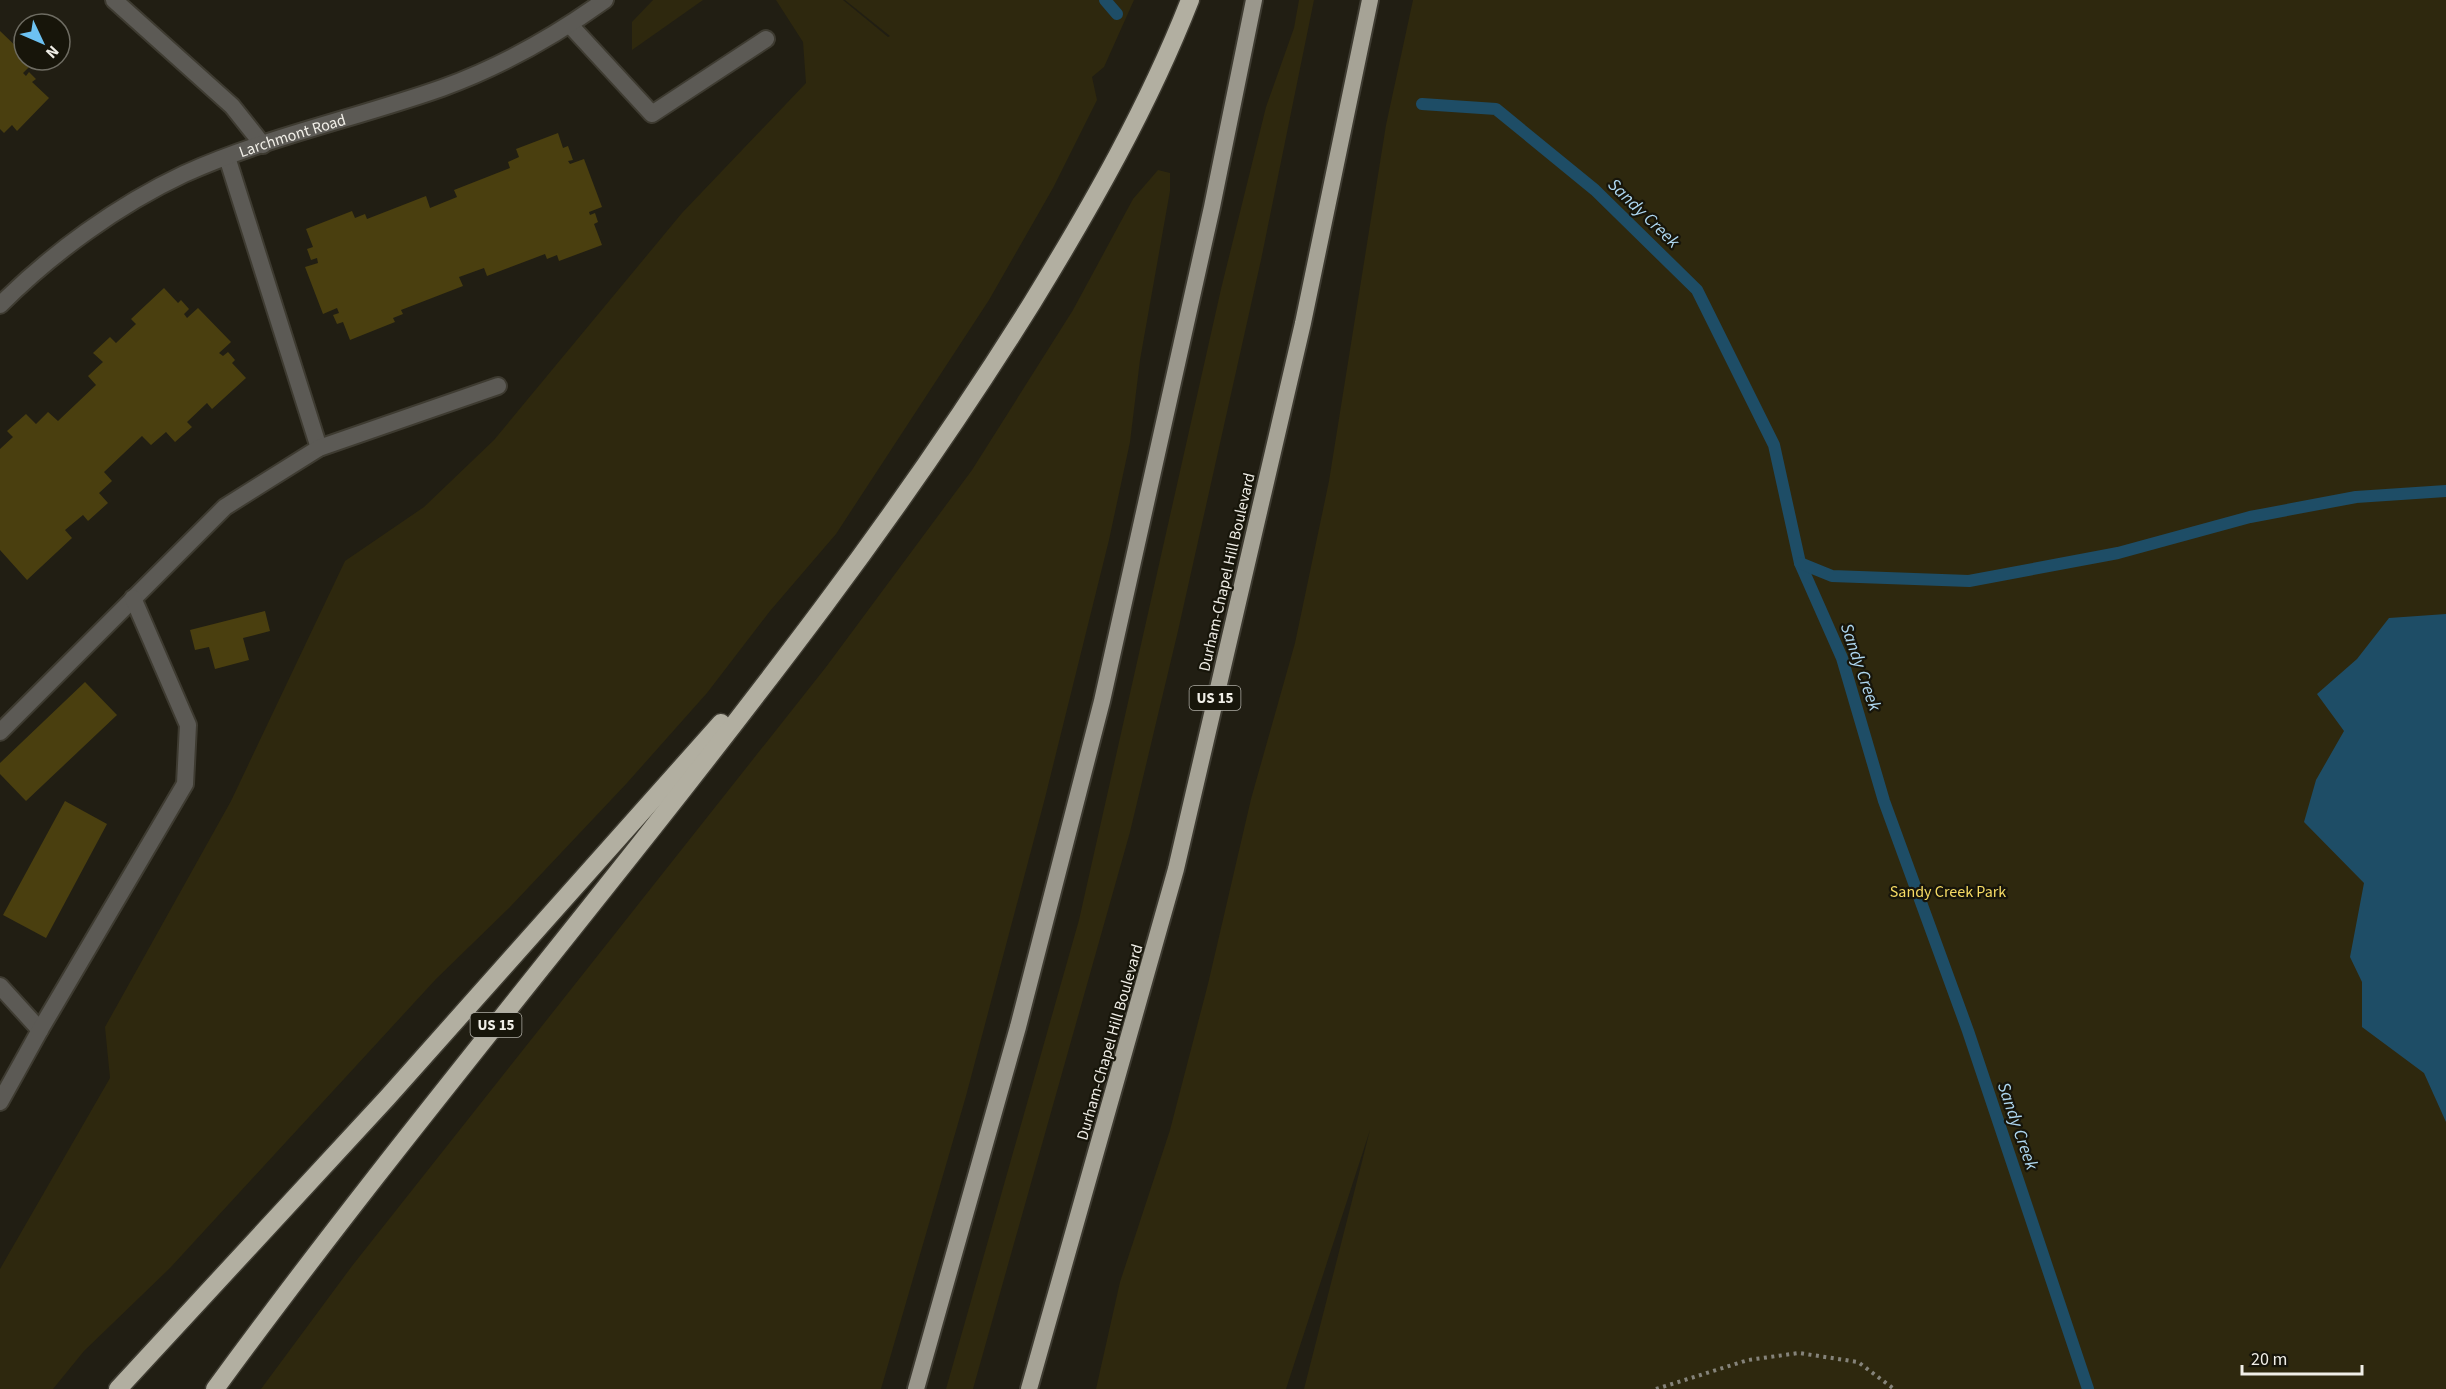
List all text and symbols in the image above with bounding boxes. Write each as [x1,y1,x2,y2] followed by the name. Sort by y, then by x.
[12,12,72,72] north arrow
[40,40,64,63] text: N
[236,109,349,163] street label: Larchmont Road
[1602,173,1685,254] water label: Sandy Creek
[1193,471,1261,674] street label: Durham-Chapel Hill Boulevard
[1834,620,1887,715] water label: Sandy Creek
[1190,686,1240,710] road number: US 15
[1890,881,2006,903] park label: Sandy Creek Park
[1071,942,1149,1143] street label: Durham-Chapel Hill Boulevard
[470,1013,522,1037] road number: US 15
[1991,1079,2044,1174] water label: Sandy Creek
[2242,1338,2362,1376] scale bar
[2251,1347,2287,1372] text: 20 m

